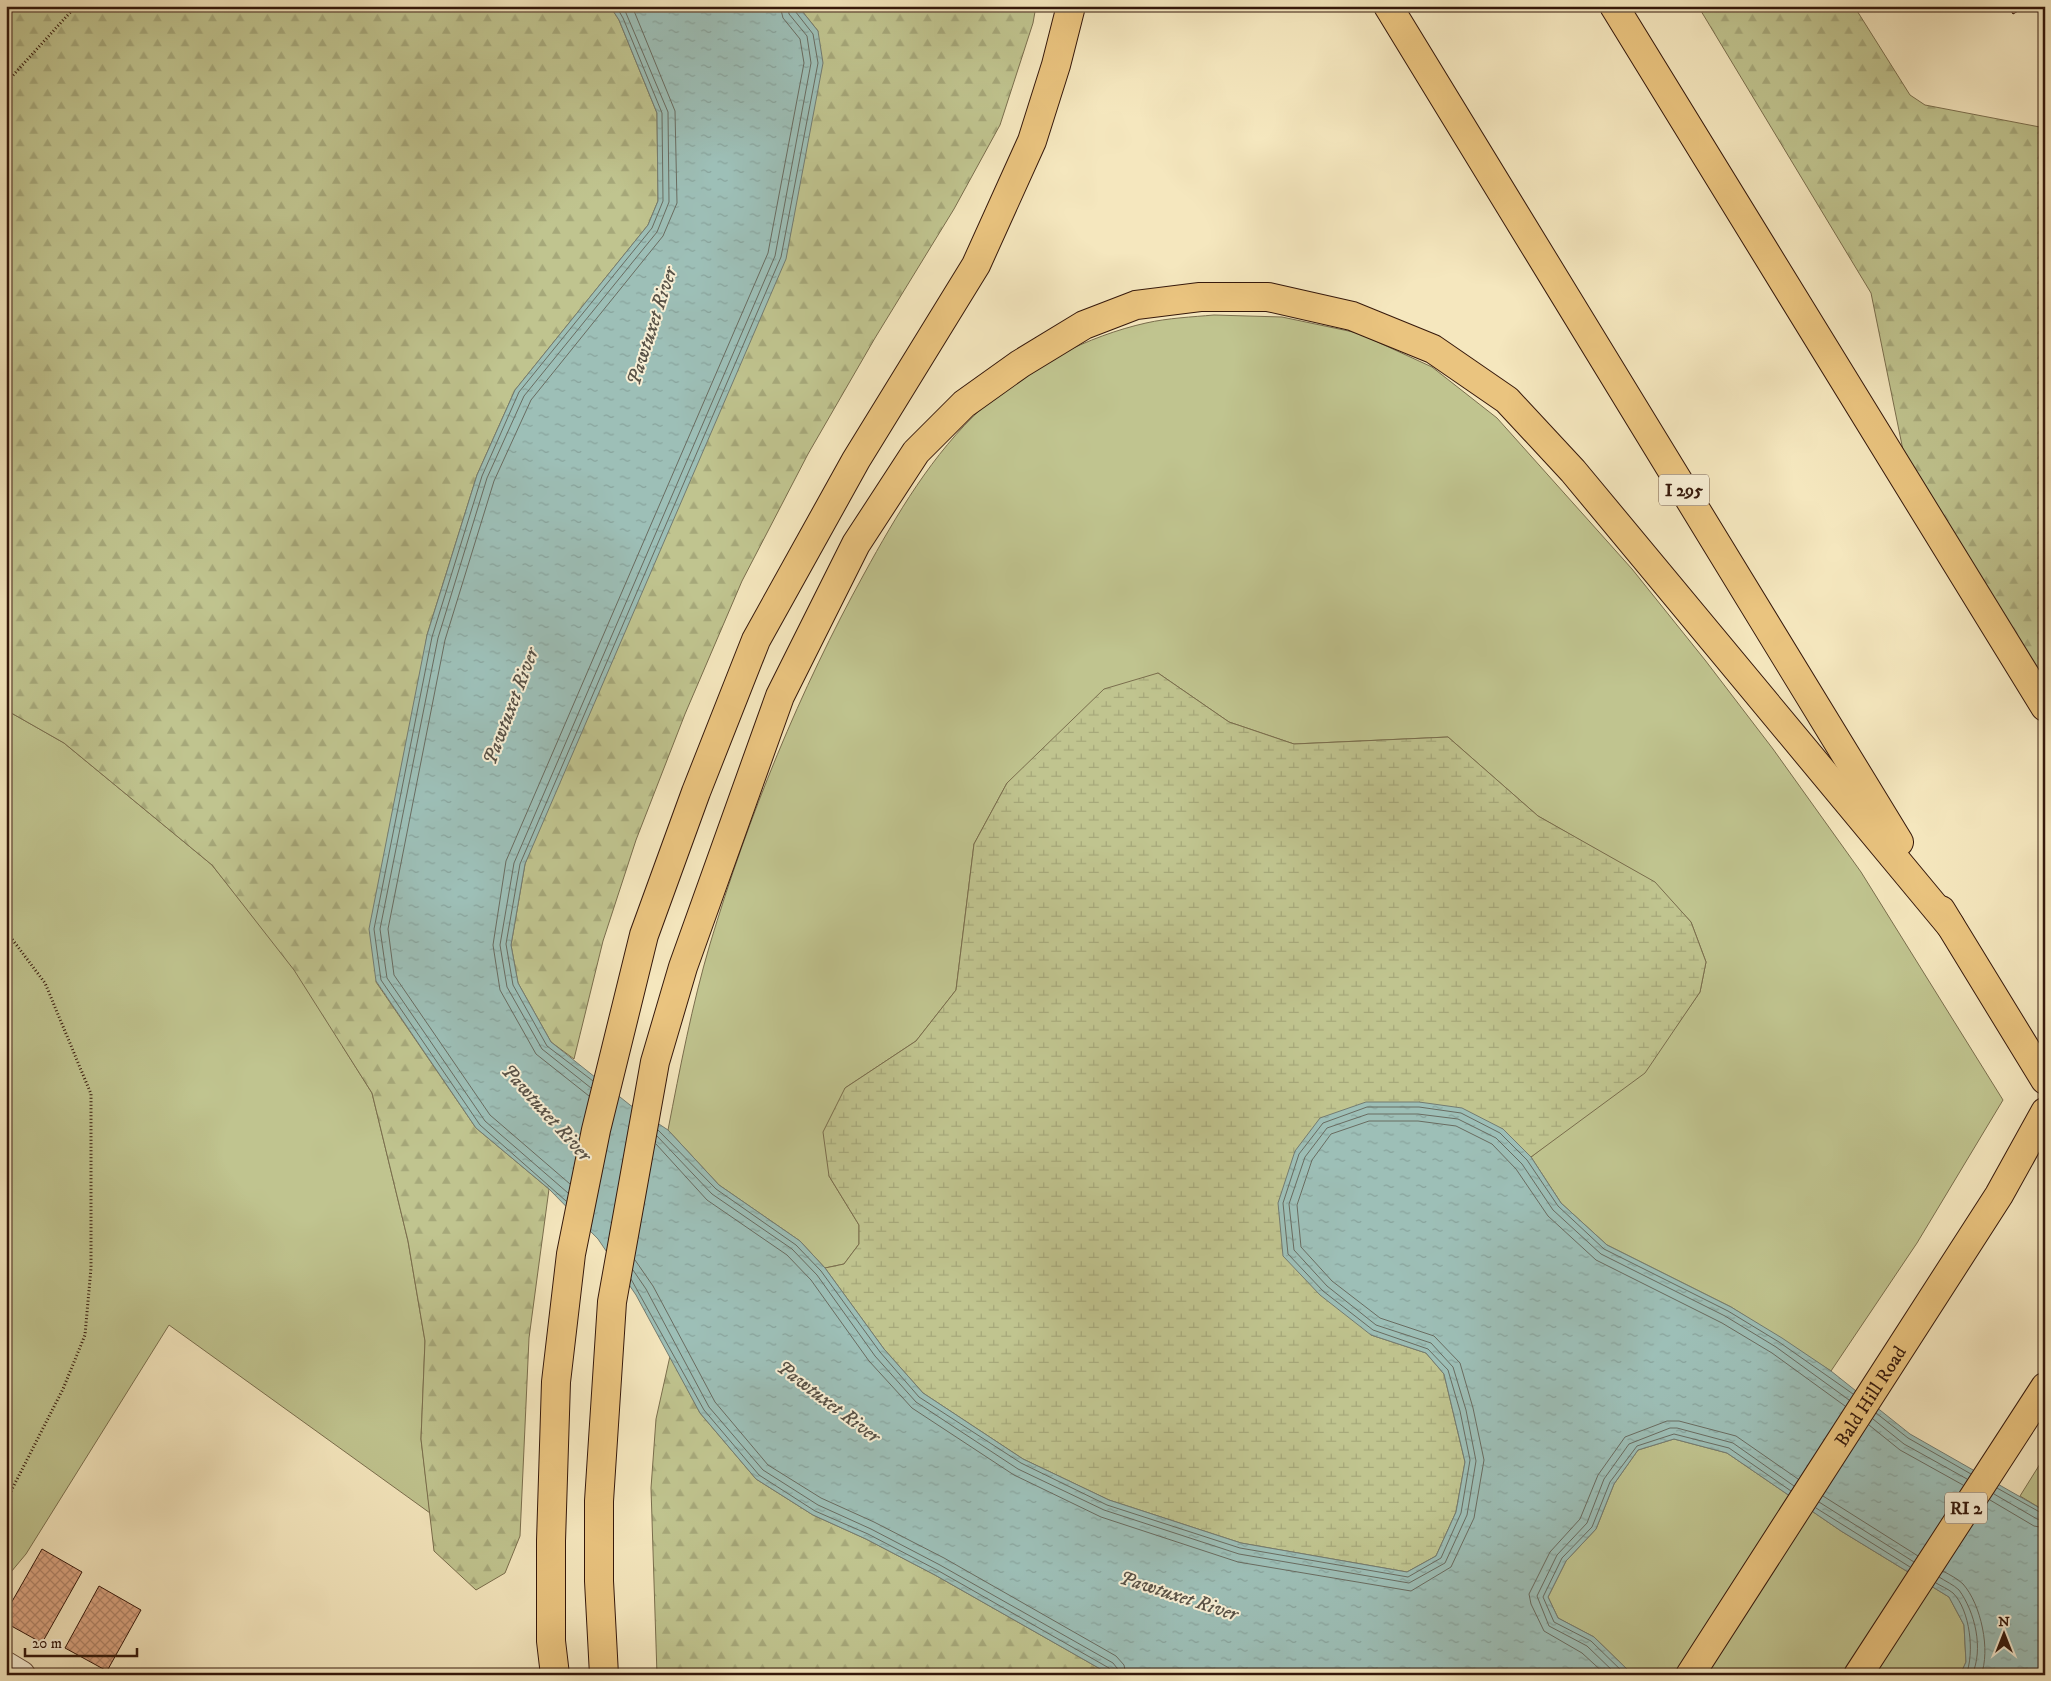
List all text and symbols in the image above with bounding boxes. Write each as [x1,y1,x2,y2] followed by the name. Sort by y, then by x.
[622,262,684,389] water label: Pawtuxet River
[1659,474,1709,506] road number: I 295
[478,643,546,768] water label: Pawtuxet River
[495,1059,598,1169] water label: Pawtuxet River
[1830,1342,1912,1451] street label: Bald Hill Road
[771,1355,886,1450] water label: Pawtuxet River
[1945,1492,1987,1524] road number: RI 2
[1116,1566,1243,1628] water label: Pawtuxet River
[1978,1608,2028,1658] north arrow
[1998,1613,2010,1631] text: N
[25,1626,138,1658] scale bar
[32,1634,62,1653] text: 20 m

